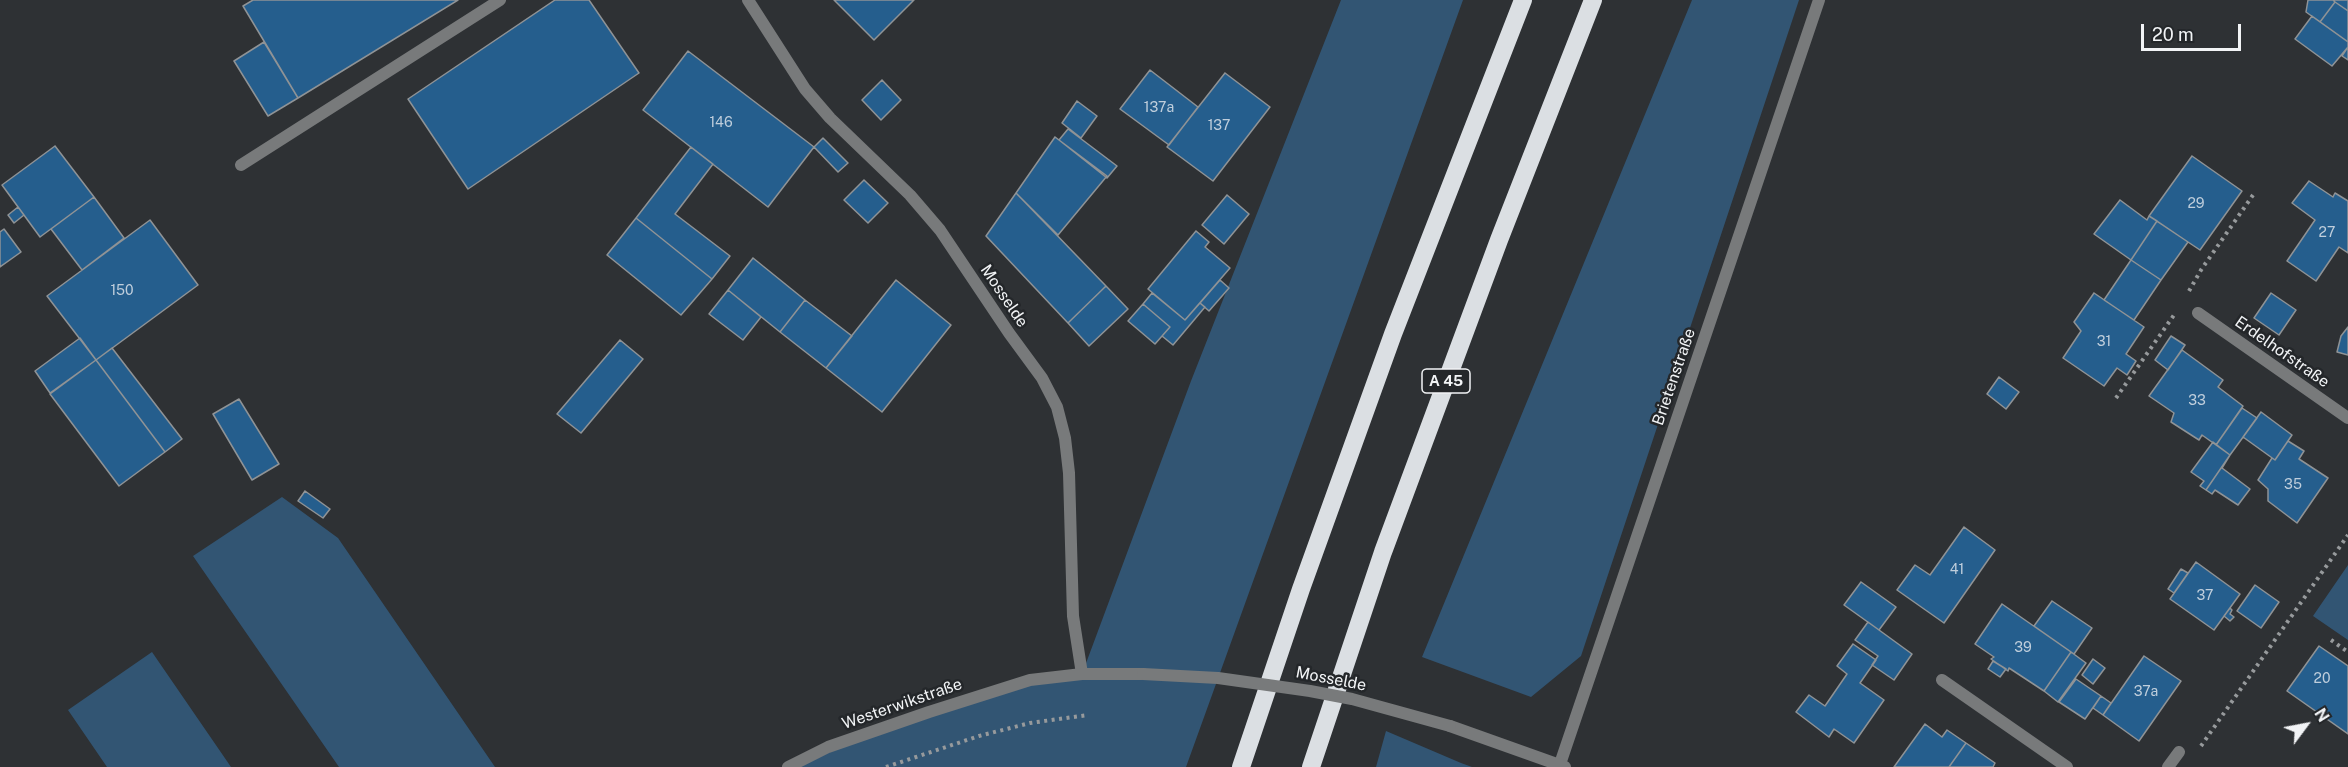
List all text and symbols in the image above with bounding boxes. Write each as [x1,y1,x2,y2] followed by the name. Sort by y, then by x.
[2144,12,2244,50] scale bar
[2152,24,2194,45] text: 20 m
[1144,100,1174,116] house number: 137a
[709,115,733,131] house number: 146
[1208,118,1230,134] house number: 137
[2187,196,2205,212] house number: 29
[2319,225,2335,241] house number: 27
[976,261,1032,331] street label: Mosselde
[110,283,134,299] house number: 150
[2231,312,2333,392] street label: Erdelhofstraße
[1648,326,1700,428] street label: Brietenstraße
[2097,334,2111,350] house number: 31
[1422,369,1470,393] road number: A 45
[2188,393,2206,409] house number: 33
[2284,477,2302,493] house number: 35
[1950,562,1964,578] house number: 41
[2197,588,2213,604] house number: 37
[2014,640,2032,656] house number: 39
[1294,663,1368,695] street label: Mosselde
[2314,671,2330,687] house number: 20
[839,674,965,734] street label: Westerwikstraße
[2134,684,2158,700] house number: 37a
[2276,695,2336,755] north arrow
[2310,705,2333,726] text: N

